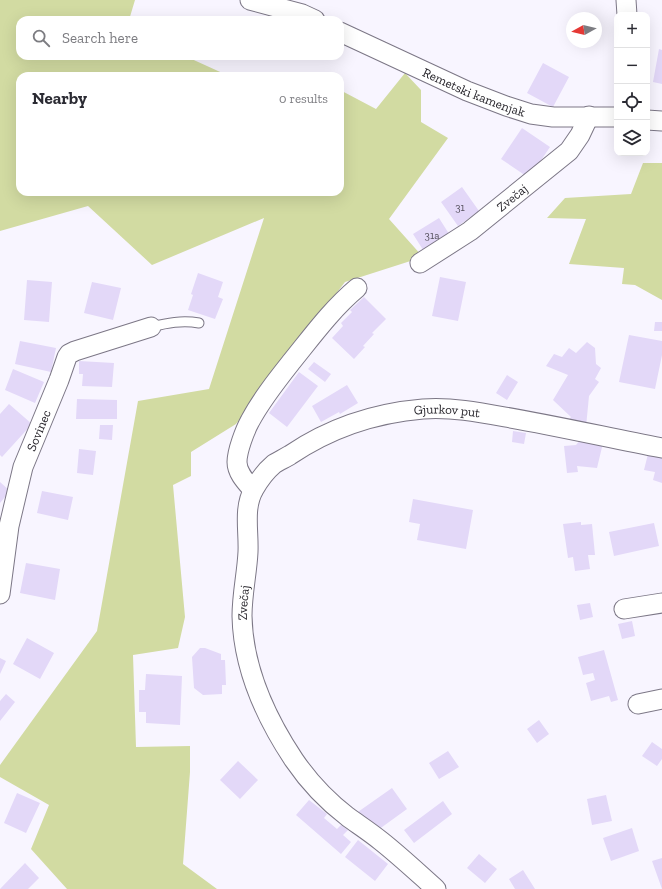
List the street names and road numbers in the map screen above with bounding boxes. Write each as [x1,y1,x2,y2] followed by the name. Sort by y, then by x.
[420,65,527,120] street label: Remetski kamenjak
[494,181,531,215] street label: Zvečaj
[413,402,481,421] street label: Gjurkov put
[23,408,54,453] street label: Sovinec
[235,584,253,621] street label: Zvečaj

